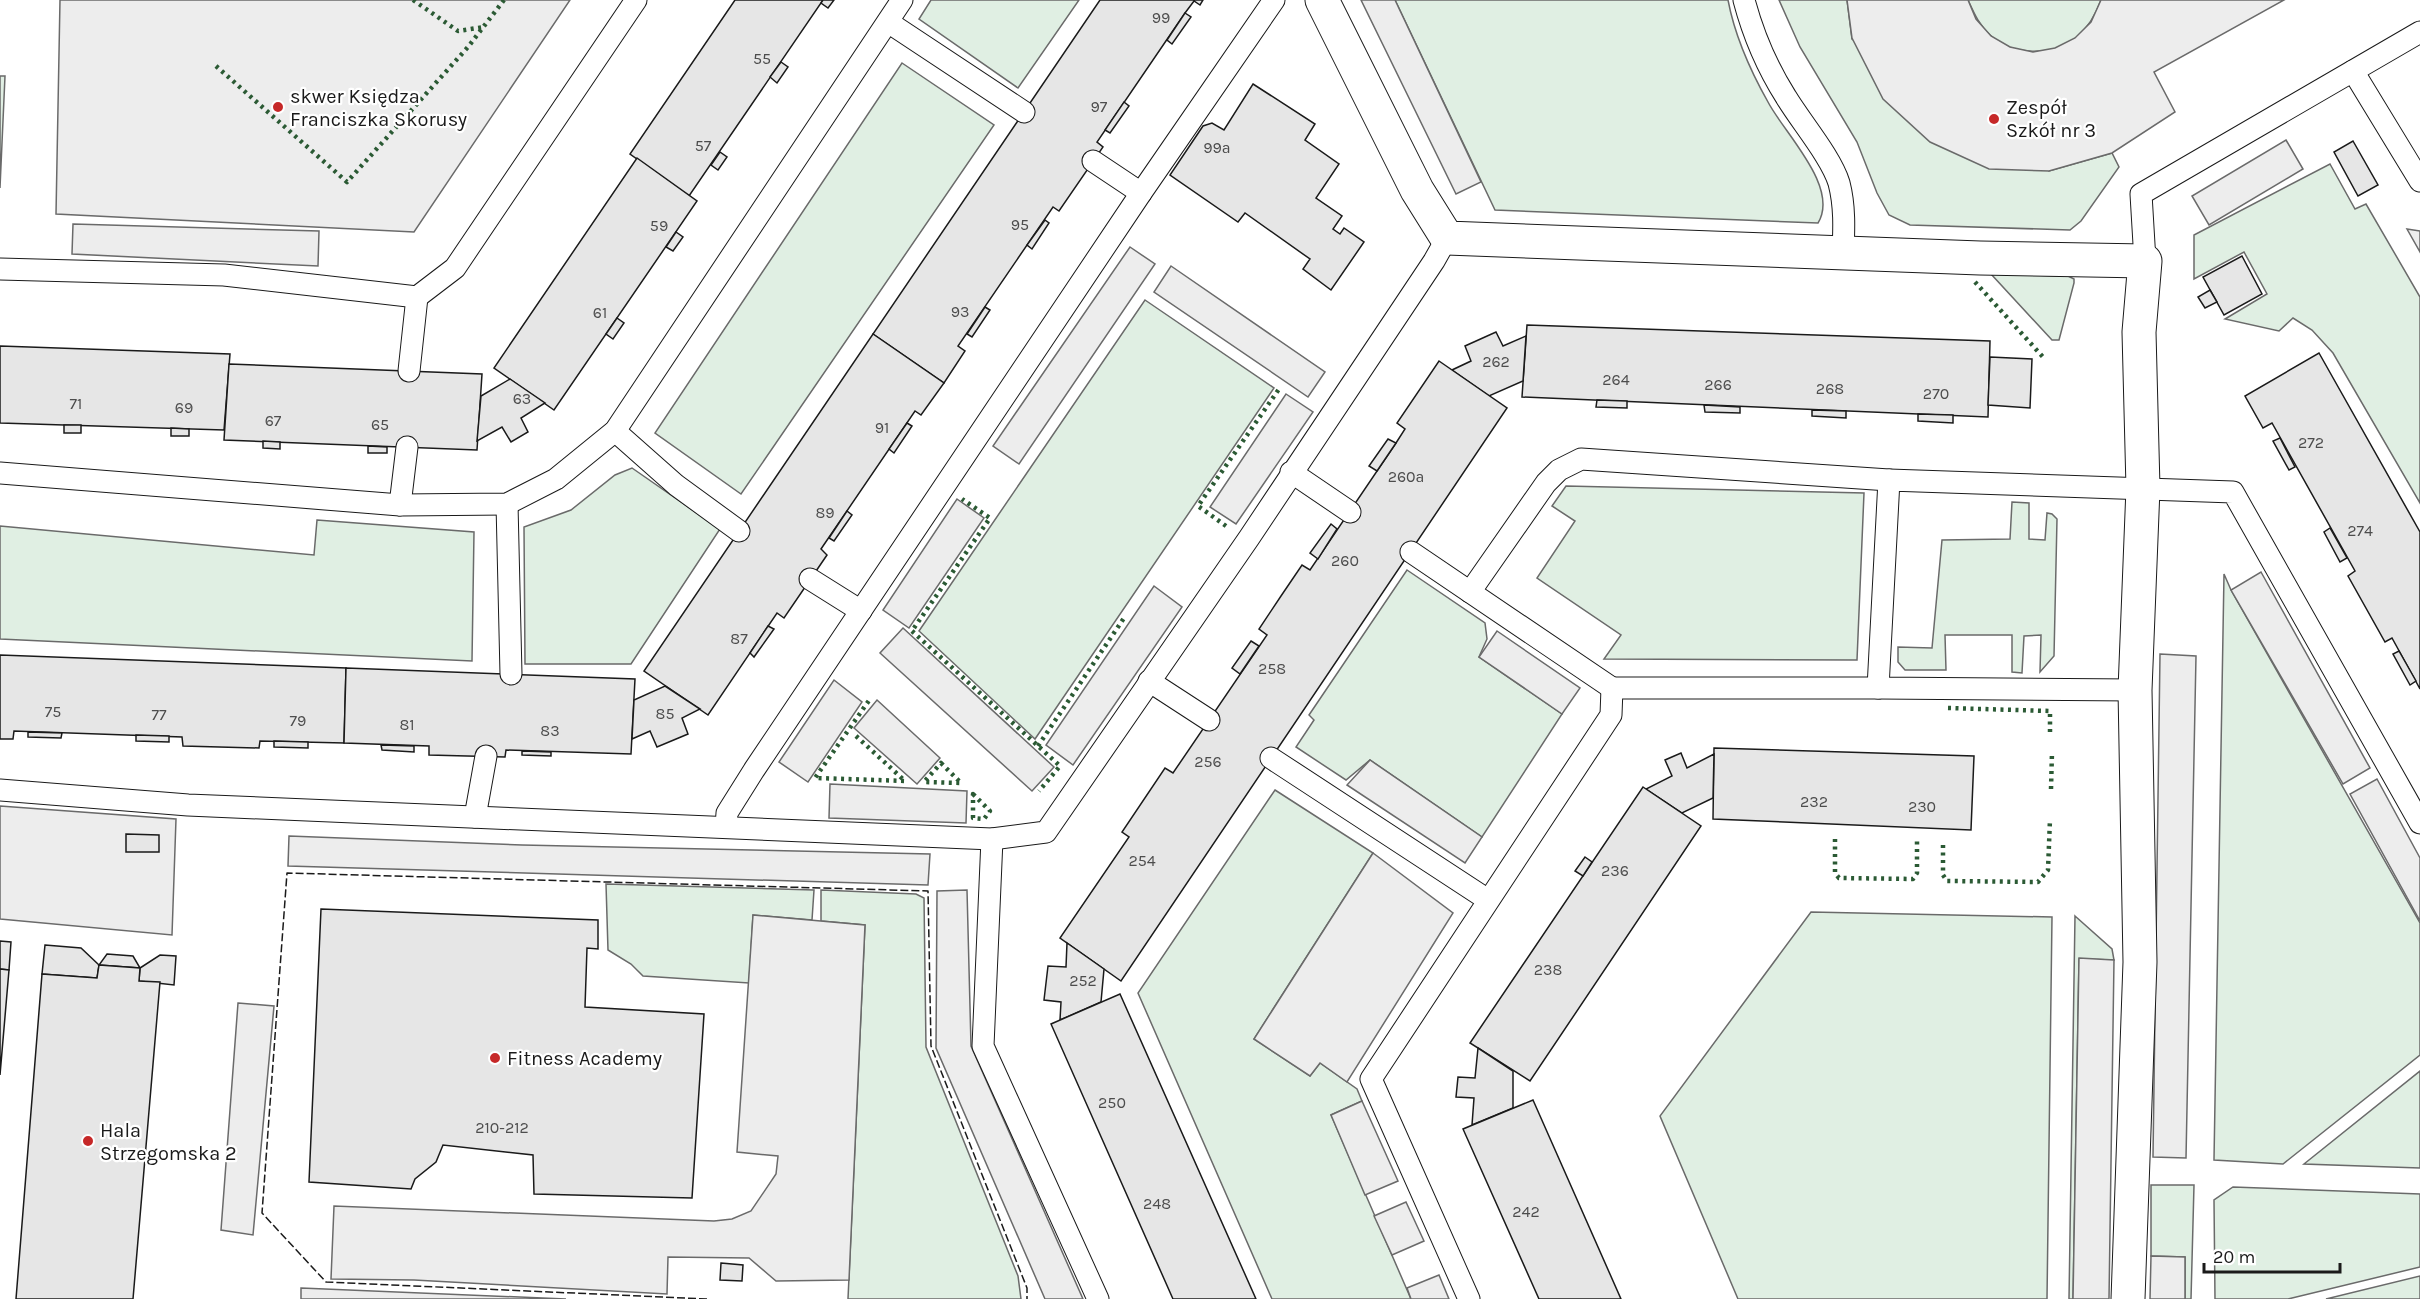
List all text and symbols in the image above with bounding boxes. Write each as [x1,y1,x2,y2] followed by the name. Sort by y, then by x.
[1152,8,1170,27] house number: 99
[753,49,771,68] house number: 55
[290,85,467,131] place label: skwer Księdza Franciszka Skorusy
[2006,96,2096,142] place label: Zespół Szkół nr 3
[1091,97,1108,116] house number: 97
[271,100,285,114] marker: skwer Księdza Franciszka Skorusy
[1987,112,2001,126] marker: Zespół Szkół nr 3
[695,136,712,155] house number: 57
[1203,138,1231,157] house number: 99a
[1011,215,1029,234] house number: 95
[650,216,668,235] house number: 59
[951,302,969,321] house number: 93
[593,303,607,322] house number: 61
[1482,352,1510,371] house number: 262
[1602,370,1630,389] house number: 264
[1704,375,1732,394] house number: 266
[1816,379,1844,398] house number: 268
[1923,384,1949,403] house number: 270
[513,389,531,408] house number: 63
[70,394,82,413] house number: 71
[175,398,193,417] house number: 69
[265,411,282,430] house number: 67
[371,415,389,434] house number: 65
[875,418,889,437] house number: 91
[2298,433,2324,452] house number: 272
[1388,467,1424,486] house number: 260a
[815,503,835,522] house number: 89
[2347,521,2373,540] house number: 274
[1331,551,1359,570] house number: 260
[730,629,748,648] house number: 87
[1258,659,1286,678] house number: 258
[45,702,61,721] house number: 75
[656,704,674,723] house number: 85
[151,705,167,724] house number: 77
[290,711,306,730] house number: 79
[399,715,415,734] house number: 81
[540,721,560,740] house number: 83
[1194,752,1222,771] house number: 256
[1800,792,1828,811] house number: 232
[1908,797,1936,816] house number: 230
[1128,851,1156,870] house number: 254
[1601,861,1629,880] house number: 236
[1534,960,1562,979] house number: 238
[1069,971,1097,990] house number: 252
[507,1047,662,1070] place label: Fitness Academy
[488,1051,502,1065] marker: Fitness Academy
[1098,1093,1126,1112] house number: 250
[475,1118,529,1137] house number: 210-212
[100,1119,237,1165] place label: Hala Strzegomska 2
[81,1134,95,1148] marker: Hala Strzegomska 2
[1143,1194,1171,1213] house number: 248
[1512,1202,1540,1221] house number: 242
[2204,1236,2340,1274] scale bar
[2213,1246,2255,1268] text: 20 m

